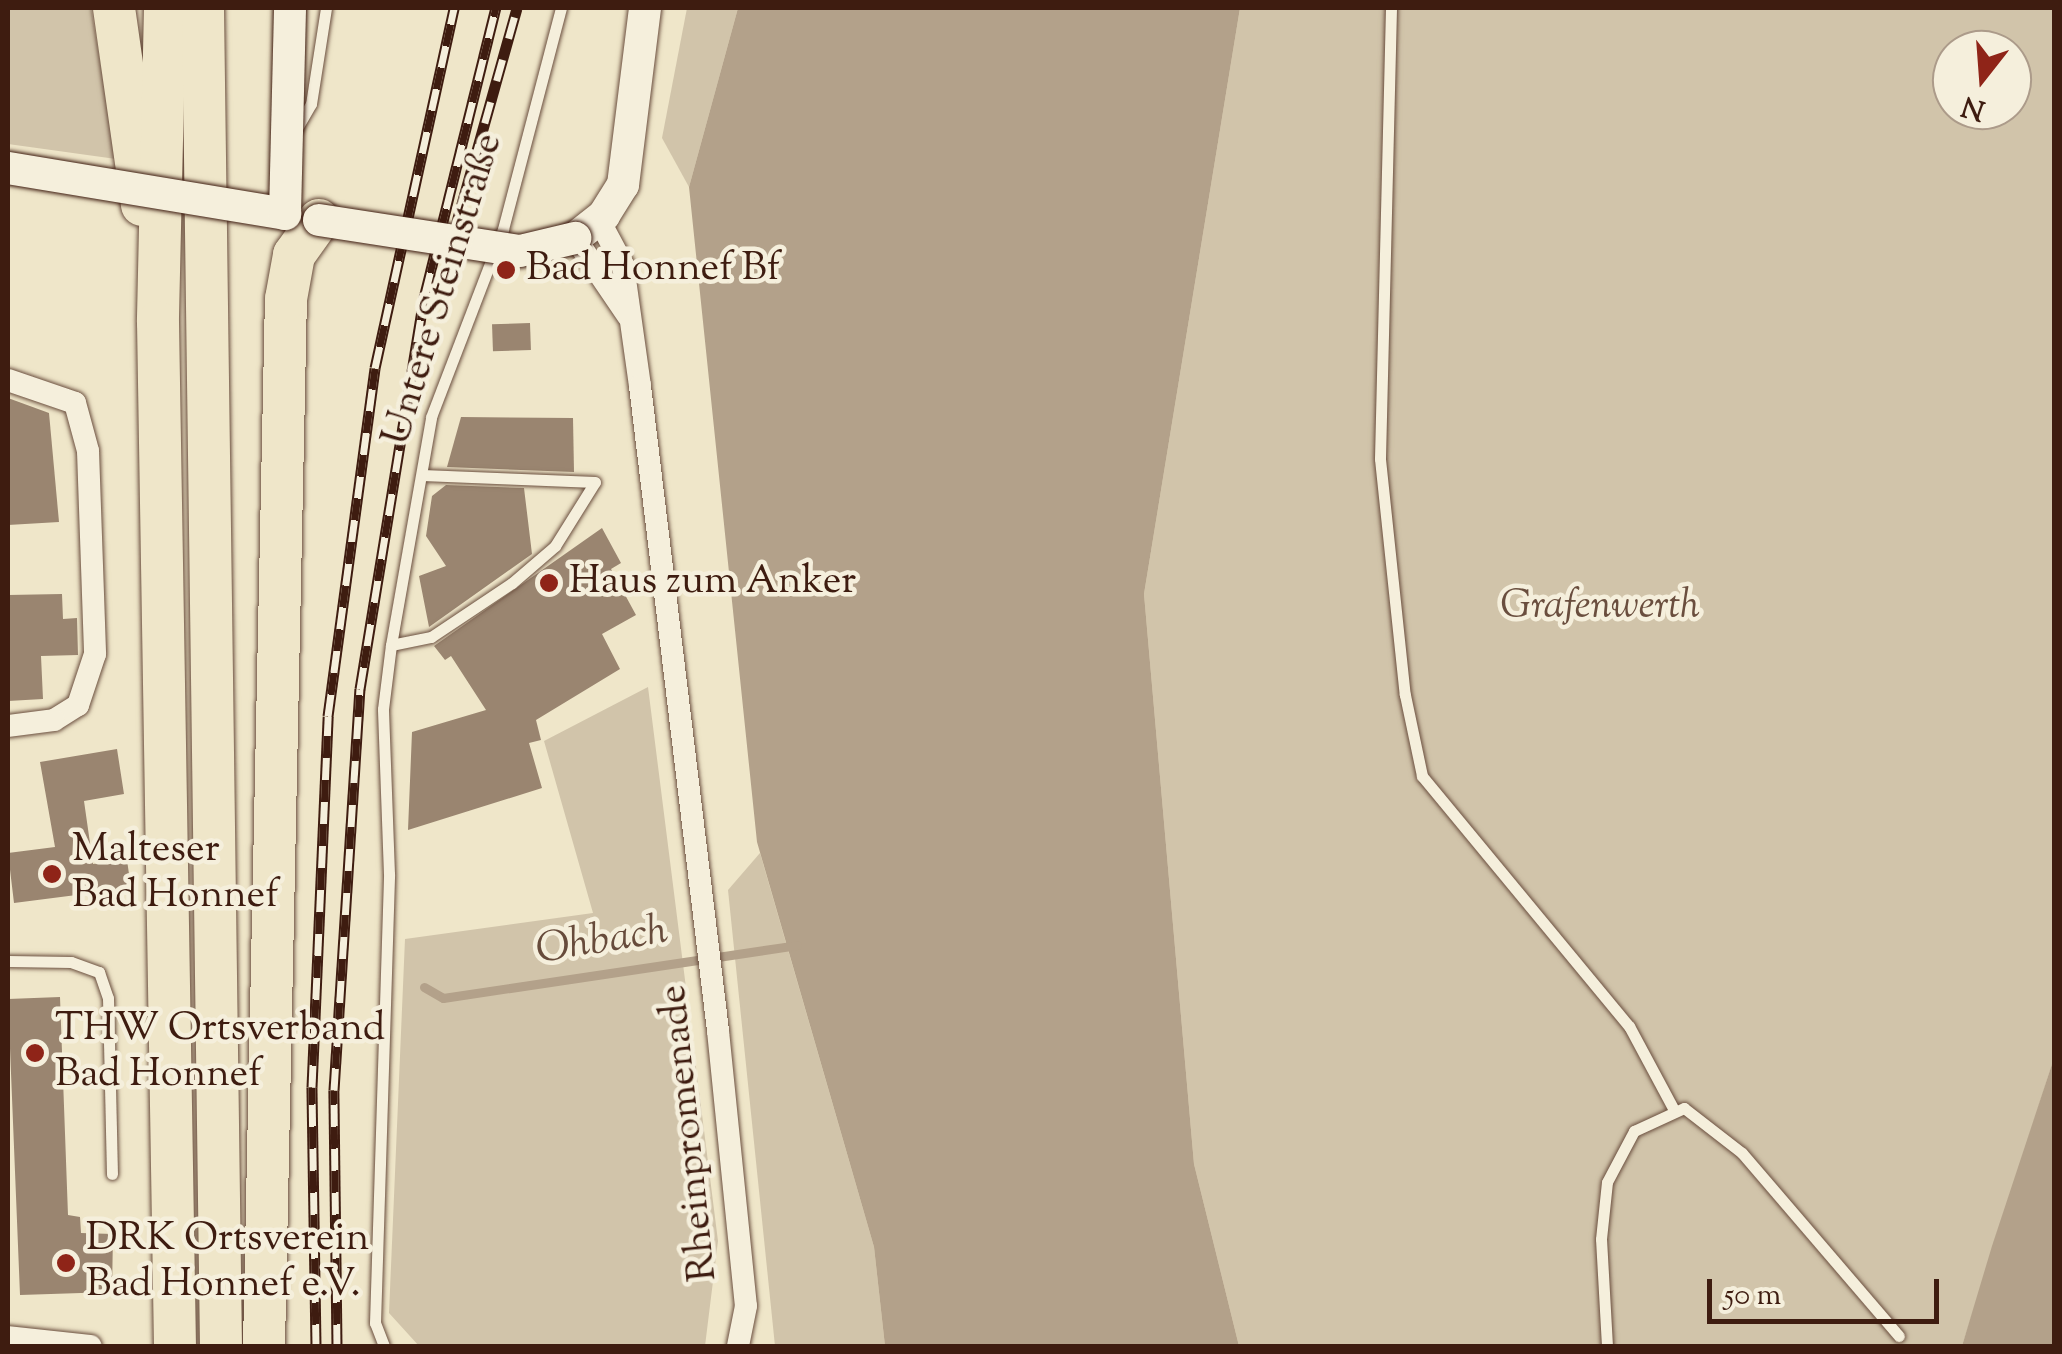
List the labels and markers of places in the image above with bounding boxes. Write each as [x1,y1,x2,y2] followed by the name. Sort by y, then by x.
[526,246,781,294] place label: Bad Honnef Bf
[495,259,517,281] marker: Bad Honnef Bf
[569,559,856,607] place label: Haus zum Anker
[538,572,560,594] marker: Haus zum Anker
[72,827,279,921] place label: Malteser Bad Honnef
[41,863,63,885] marker: Malteser Bad Honnef
[55,1006,385,1100] place label: THW Ortsverband Bad Honnef
[24,1042,46,1064] marker: THW Ortsverband Bad Honnef
[86,1216,369,1310] place label: DRK Ortsverein Bad Honnef e.V.
[55,1252,77,1274] marker: DRK Ortsverein Bad Honnef e.V.

